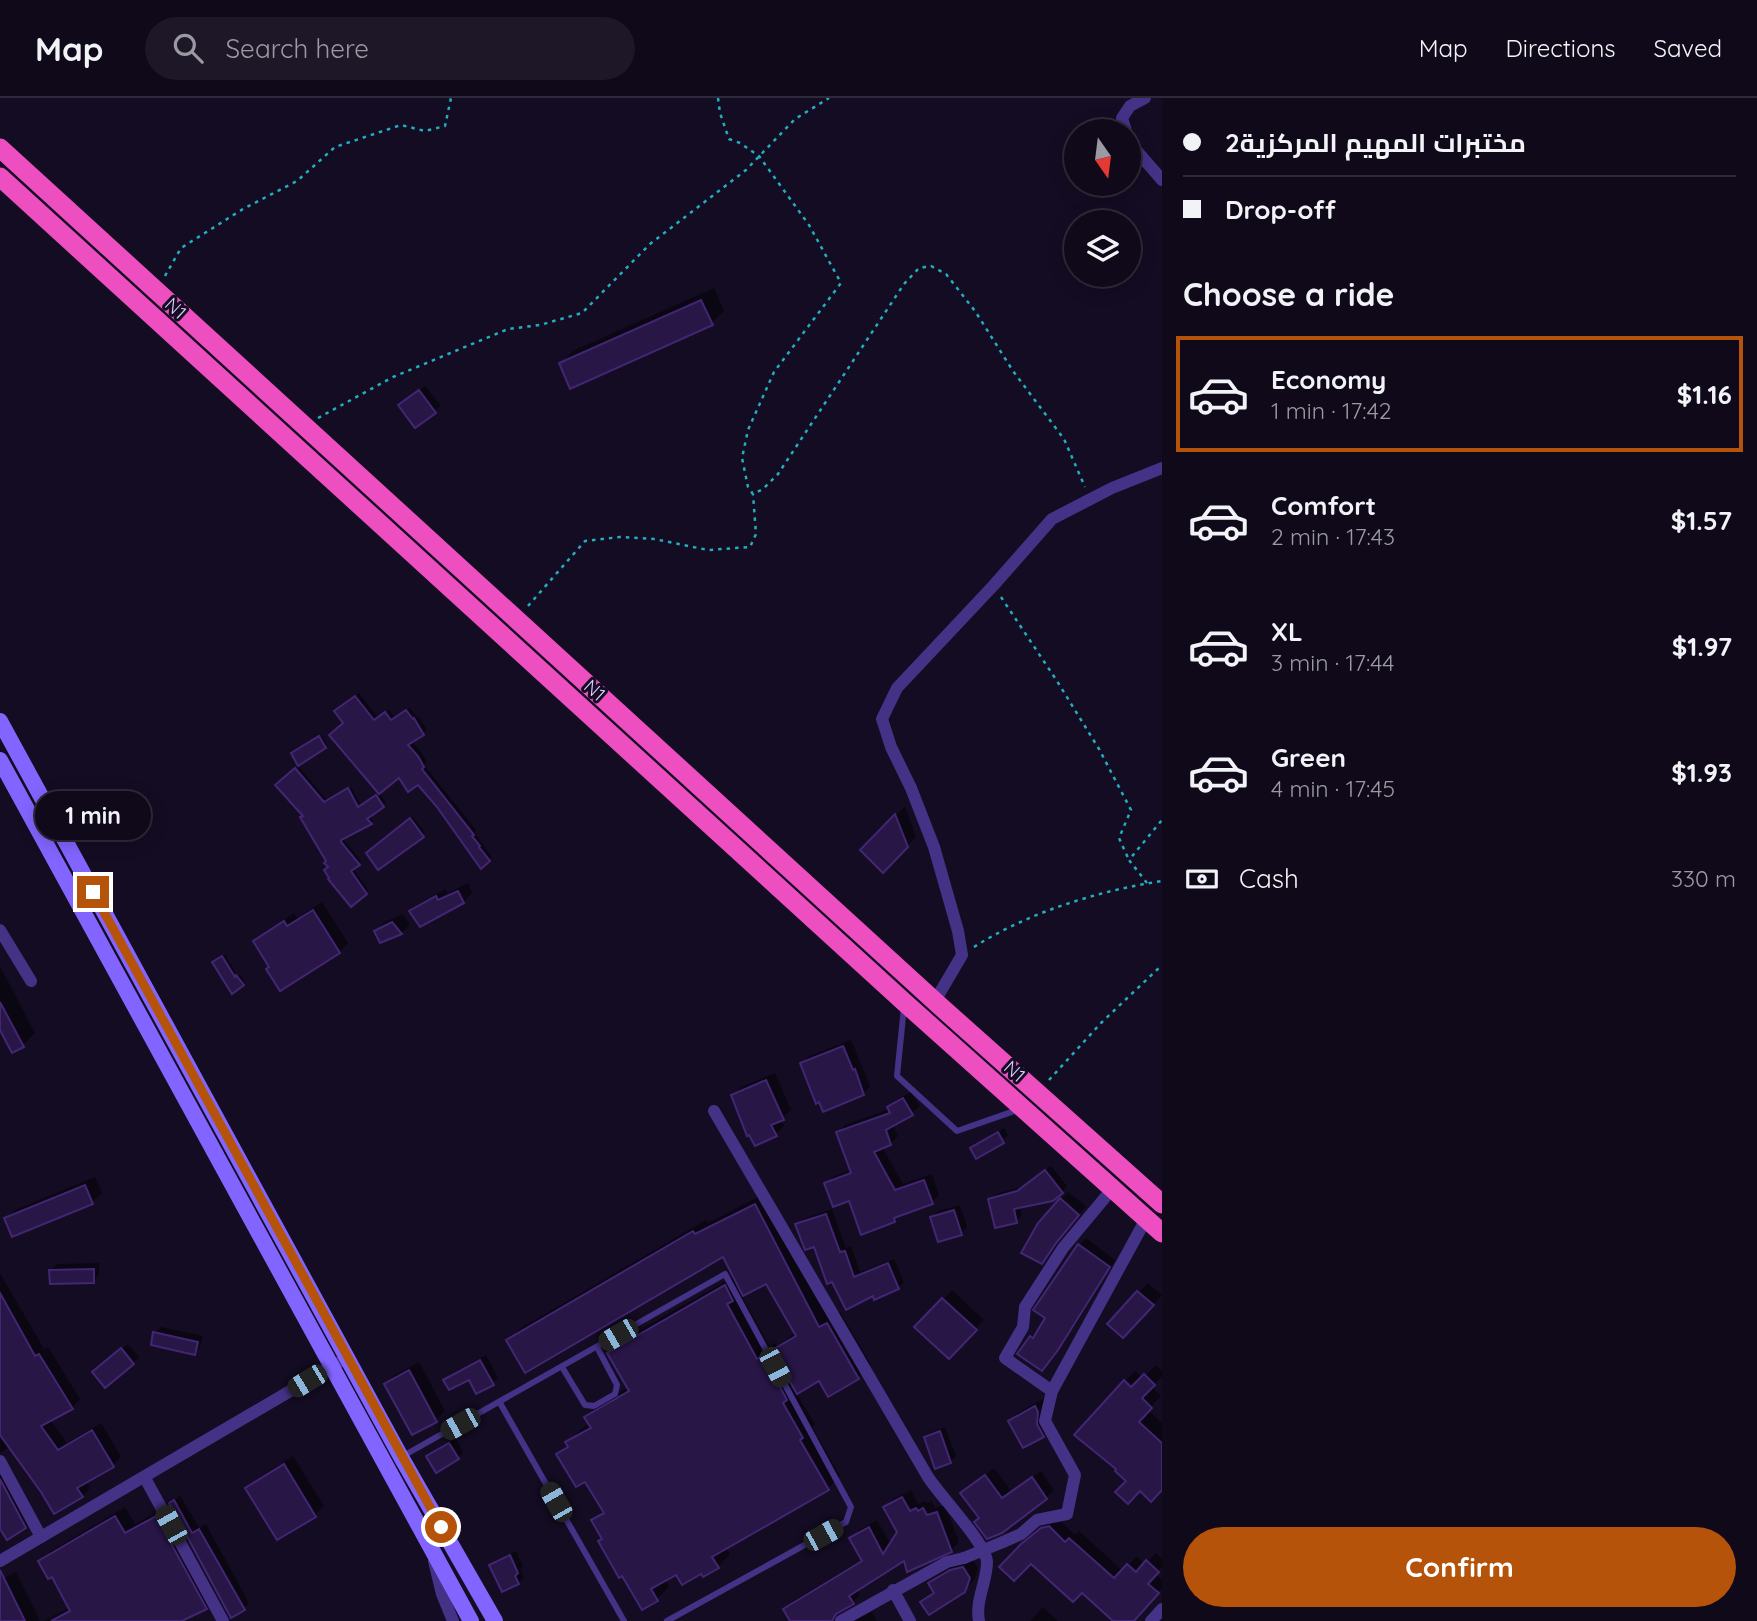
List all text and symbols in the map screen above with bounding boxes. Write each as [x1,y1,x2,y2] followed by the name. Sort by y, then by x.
[145,17,635,80] search box
[35,28,103,69] text: Map
[169,29,207,67] icon: search
[225,32,369,65] text: Search here
[1419,33,1468,63] text: Map
[1506,33,1616,63] text: Directions
[1654,33,1722,63] text: Saved
[1064,119,1141,196] north arrow
[1064,119,1141,287] map controls
[1225,126,1526,159] text: مختبرات المهيم المركزية2
[1225,193,1336,226] text: Drop-off
[1064,210,1141,287] button: layers
[1183,274,1395,314] text: Choose a ride
[160,292,192,324] street label: N1
[1187,363,1250,426] icon: car
[1271,363,1386,396] text: Economy
[1677,378,1732,411] text: $1.16
[1271,396,1392,425] text: 1 min · 17:42
[1187,489,1250,552] icon: car
[1271,489,1376,522] text: Comfort
[1671,504,1732,537] text: $1.57
[1271,522,1395,551] text: 2 min · 17:43
[1187,615,1250,678] icon: car
[1271,615,1303,648] text: XL
[1672,630,1732,663] text: $1.97
[1271,648,1394,677] text: 3 min · 17:44
[579,674,611,706] street label: N1
[1187,741,1250,804] icon: car
[1271,741,1346,774] text: Green
[1671,756,1732,789] text: $1.93
[1271,774,1395,803] text: 4 min · 17:45
[35,790,151,840] callout: 1 min
[65,801,121,830] text: 1 min
[1183,860,1221,898] icon: cash
[1239,862,1299,895] text: Cash
[1671,864,1736,893] text: 330 m
[77,876,109,908] route end
[999,1055,1031,1087] street label: N1
[595,1315,642,1355] car
[756,1344,795,1390] car
[284,1361,331,1401] car
[437,1405,484,1443] car
[537,1479,576,1525] car
[152,1502,191,1548] car
[425,1511,457,1543] route start
[800,1516,847,1554] car
[1183,1527,1736,1607] button: Confirm

